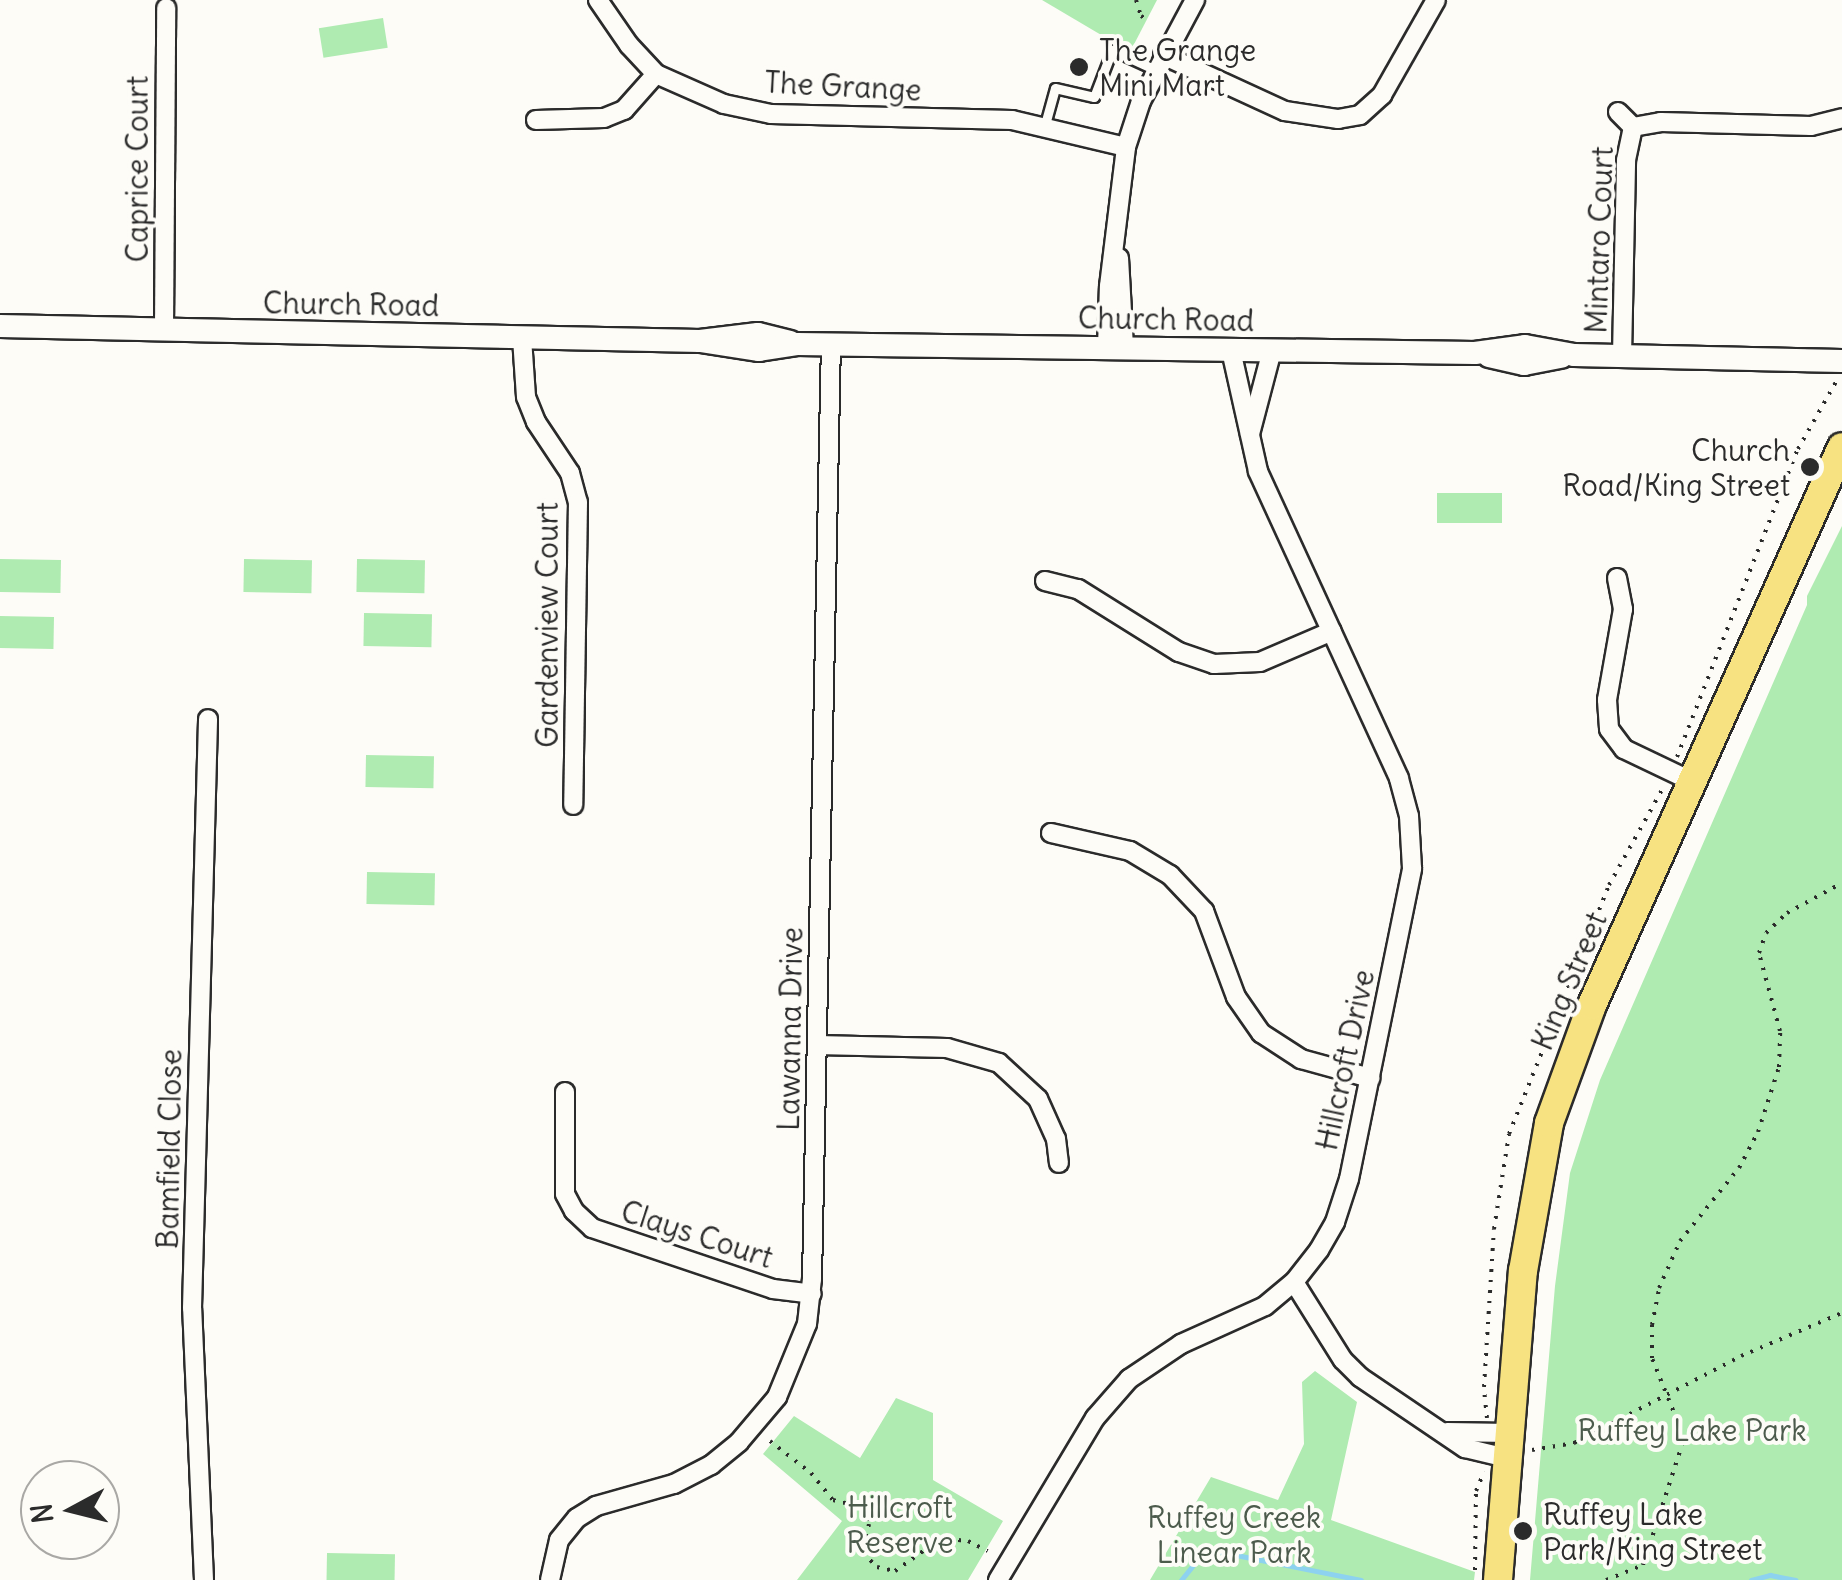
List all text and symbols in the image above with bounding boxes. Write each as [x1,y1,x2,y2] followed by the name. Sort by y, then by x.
[1099,32,1256,102] place label: The Grange Mini Mart
[1068,56,1090,78] marker: The Grange Mini Mart
[764,64,922,108] street label: The Grange
[119,76,155,262] street label: Caprice Court
[1578,146,1620,334] street label: Mintaro Court
[262,284,440,324] street label: Church Road
[1077,299,1255,339] street label: Church Road
[1562,432,1790,502] place label: Church Road/King Street
[1799,456,1821,478] marker: Church Road/King Street
[529,502,565,748] street label: Gardenview Court
[1524,907,1614,1055] street label: King Street
[770,927,810,1131] street label: Lawanna Drive
[1308,966,1382,1154] street label: Hillcroft Drive
[149,1049,189,1249] street label: Bamfield Close
[617,1193,777,1275] street label: Clays Court
[1577,1412,1807,1448] park label: Ruffey Lake Park
[20,1460,120,1560] north arrow
[846,1489,954,1560] park label: Hillcroft Reserve
[1543,1496,1762,1566] place label: Ruffey Lake Park/King Street
[1147,1499,1321,1570] park label: Ruffey Creek Linear Park
[23,1502,61,1525] text: N
[1512,1520,1534,1542] marker: Ruffey Lake Park/King Street

